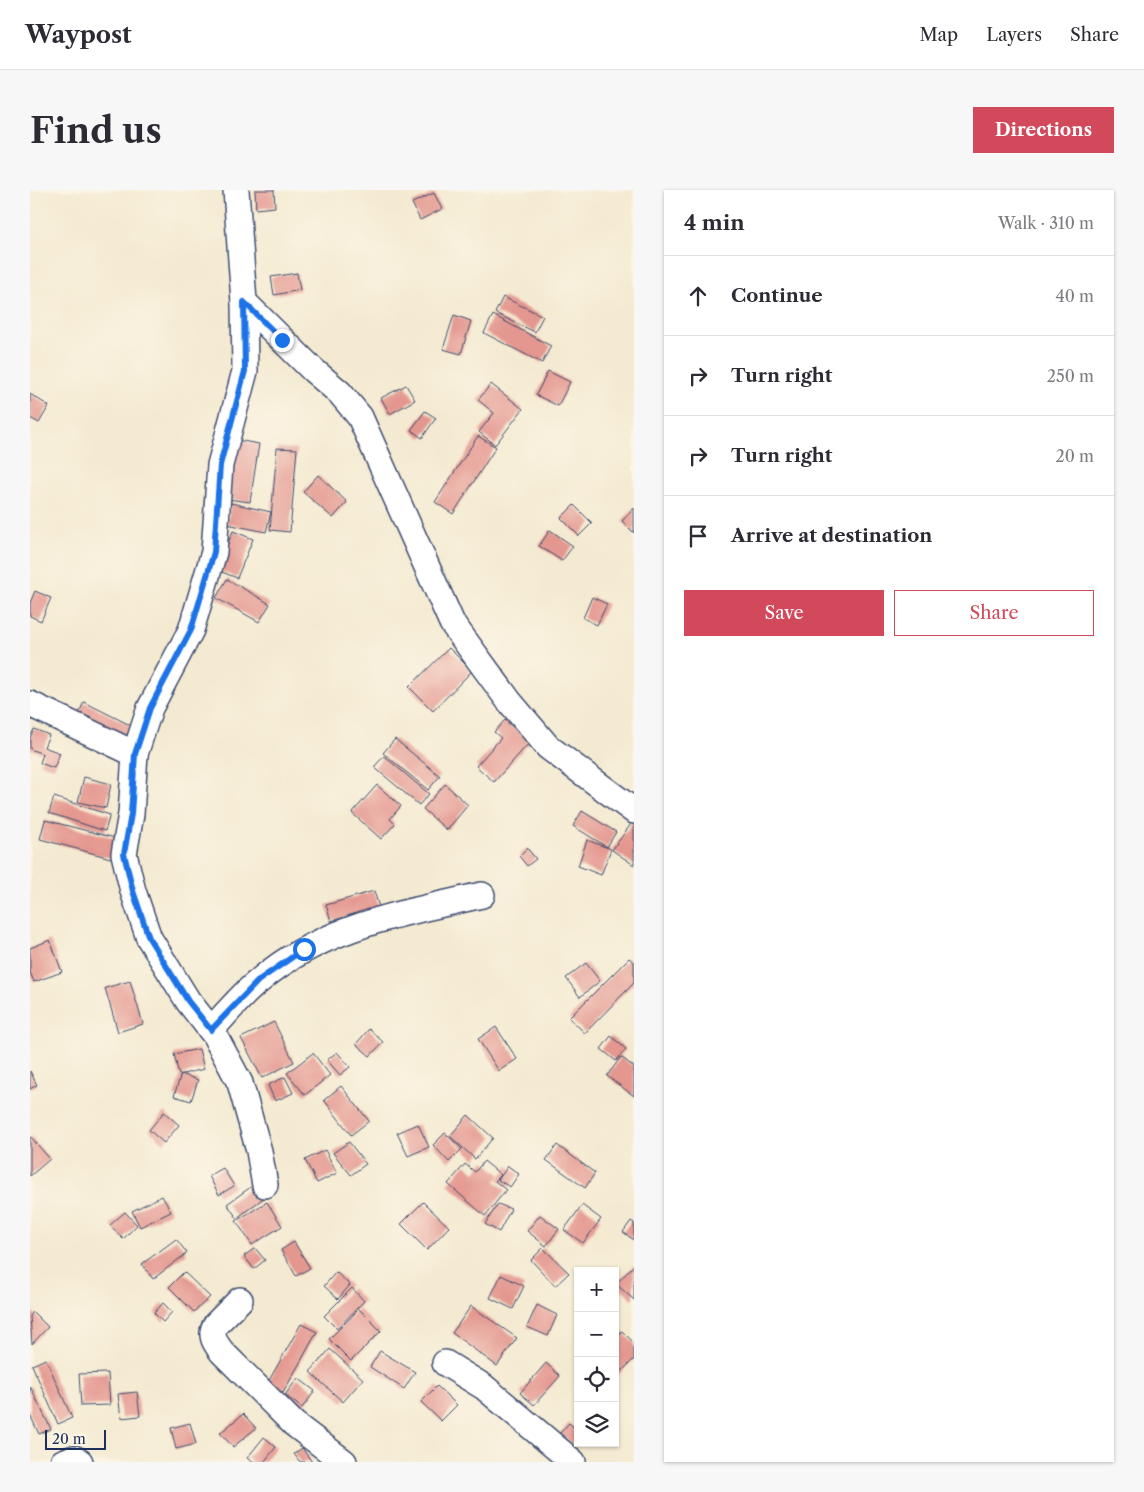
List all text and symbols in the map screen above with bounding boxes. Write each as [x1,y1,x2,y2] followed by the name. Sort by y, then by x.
[25,20,132,49] text: Waypost
[920,24,958,46] text: Map
[986,24,1042,46] text: Layers
[1070,24,1119,46] text: Share
[973,107,1114,153] button: Directions
[30,109,162,152] text: Find us
[684,210,745,235] text: 4 min
[998,213,1094,233] text: Walk · 310 m
[684,282,712,310] icon: ahead
[731,284,823,307] text: Continue
[1055,286,1094,306] text: 40 m
[271,329,294,352] route end
[684,362,712,390] icon: right
[731,364,832,387] text: Turn right
[1047,366,1094,386] text: 250 m
[684,442,712,470] icon: right
[731,444,832,467] text: Turn right
[1055,446,1094,466] text: 20 m
[684,522,712,550] icon: arrive
[731,524,932,547] text: Arrive at destination
[684,590,884,636] button: Save
[894,590,1094,636] button: Share
[293,938,316,961] route start
[574,1267,619,1447] map controls
[574,1267,619,1312] button: +
[574,1312,619,1357] button: −
[574,1357,619,1402] button: locate
[574,1402,619,1447] button: layers
[45,1427,106,1450] scale bar
[52,1430,86,1448] text: 20 m

